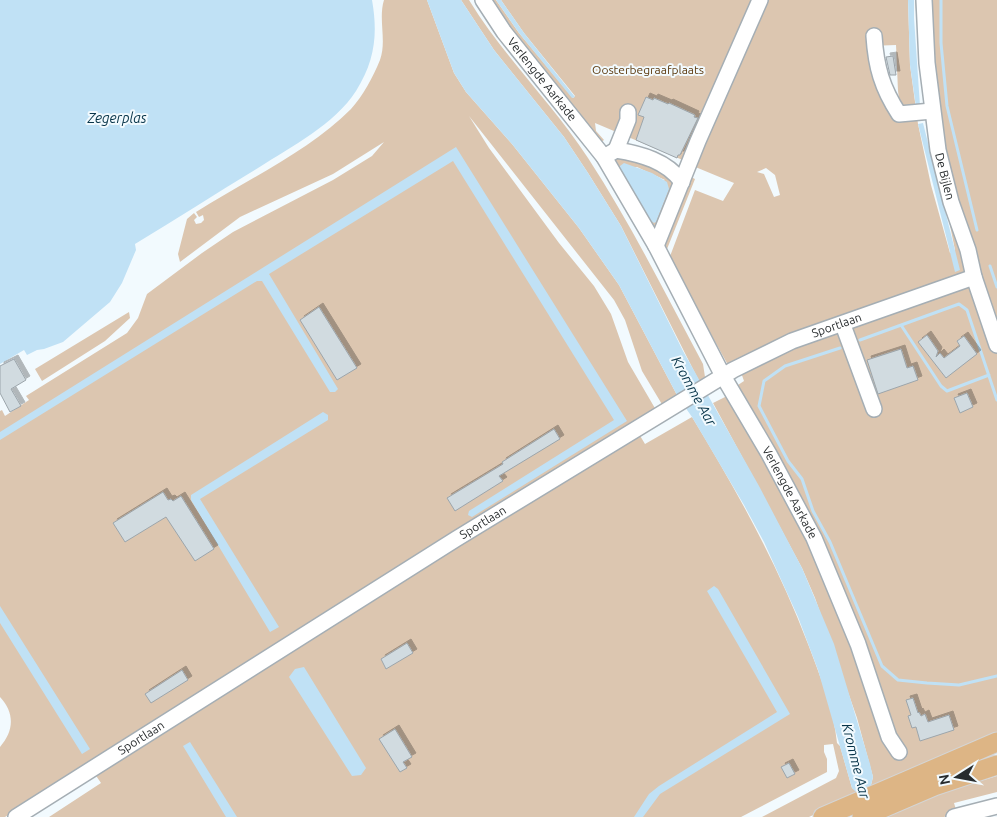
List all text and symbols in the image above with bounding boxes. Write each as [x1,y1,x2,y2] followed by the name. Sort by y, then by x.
[505,35,579,123] street label: Verlengde Aarkade
[592,63,704,76] park label: Oosterbegraafplaats
[86,110,147,126] water label: Zegerplas
[933,151,957,201] street label: De Bijlen
[810,310,863,340] street label: Sportlaan
[668,353,720,429] water label: Kromme Aar
[760,444,820,541] street label: Verlengde Aarkade
[457,503,508,541] street label: Sportlaan
[115,718,166,757] street label: Sportlaan
[839,722,873,801] water label: Kromme Aar
[932,752,982,802] north arrow
[935,773,953,786] text: N

